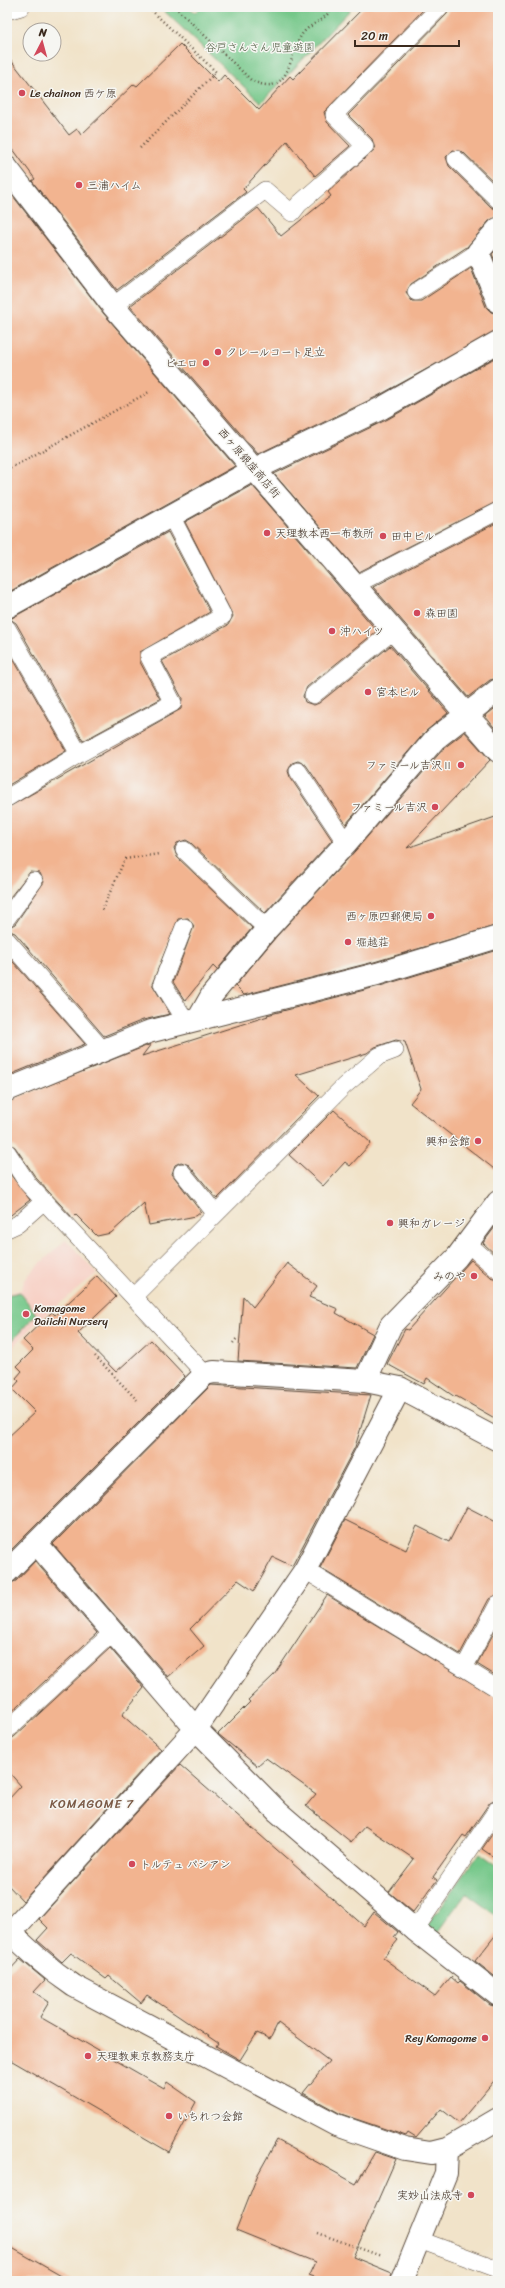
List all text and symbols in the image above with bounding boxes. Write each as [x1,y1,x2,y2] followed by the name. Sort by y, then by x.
[22,22,62,62] north arrow
[355,22,459,48] scale bar
[37,23,48,42] text: N
[361,25,388,47] text: 20 m
[205,38,315,57] park label: 谷戸さんさん児童遊園
[30,84,117,103] place label: Le chainon 西ケ原
[17,88,27,98] marker: Le chainon 西ケ原
[87,176,142,195] place label: 三浦ハイム
[74,180,84,190] marker: 三浦ハイム
[226,343,325,362] place label: クレールコート足立
[213,347,223,357] marker: クレールコート足立
[165,354,198,373] place label: ピエロ
[201,358,211,368] marker: ピエロ
[213,424,285,502] street label: 西ヶ原銀座商店街
[275,524,374,543] place label: 天理教本西一布教所
[391,527,435,546] place label: 田中ビル
[262,528,272,538] marker: 天理教本西一布教所
[378,531,388,541] marker: 田中ビル
[425,604,458,623] place label: 森田園
[412,608,422,618] marker: 森田園
[340,622,384,641] place label: 沖ハイツ
[327,626,337,636] marker: 沖ハイツ
[376,683,420,702] place label: 宮本ビル
[363,687,373,697] marker: 宮本ビル
[366,756,453,775] place label: ファミール吉沢Ⅱ
[456,760,466,770] marker: ファミール吉沢Ⅱ
[351,798,427,817] place label: ファミール吉沢
[430,802,440,812] marker: ファミール吉沢
[346,907,423,926] place label: 西ヶ原四郵便局
[426,911,436,921] marker: 西ヶ原四郵便局
[356,933,389,952] place label: 堀越荘
[343,937,353,947] marker: 堀越荘
[426,1132,470,1151] place label: 興和会館
[473,1136,483,1146] marker: 興和会館
[398,1214,465,1233] place label: 興和ガレージ
[385,1218,395,1228] marker: 興和ガレージ
[433,1267,466,1286] place label: みのや
[469,1271,479,1281] marker: みのや
[34,1299,108,1331] place label: Komagome Daiichi Nursery
[21,1309,31,1319] marker: Komagome Daiichi Nursery
[50,1793,134,1815] district label: KOMAGOME 7
[140,1855,231,1874] place label: トルテュ パシアン
[127,1859,137,1869] marker: トルテュ パシアン
[405,2029,477,2048] place label: Rey Komagome
[480,2033,490,2043] marker: Rey Komagome
[96,2047,195,2066] place label: 天理教東京教務支庁
[83,2051,93,2061] marker: 天理教東京教務支庁
[177,2107,243,2126] place label: いちれつ会館
[164,2111,174,2121] marker: いちれつ会館
[397,2186,463,2205] place label: 実妙山法成寺
[466,2190,476,2200] marker: 実妙山法成寺

